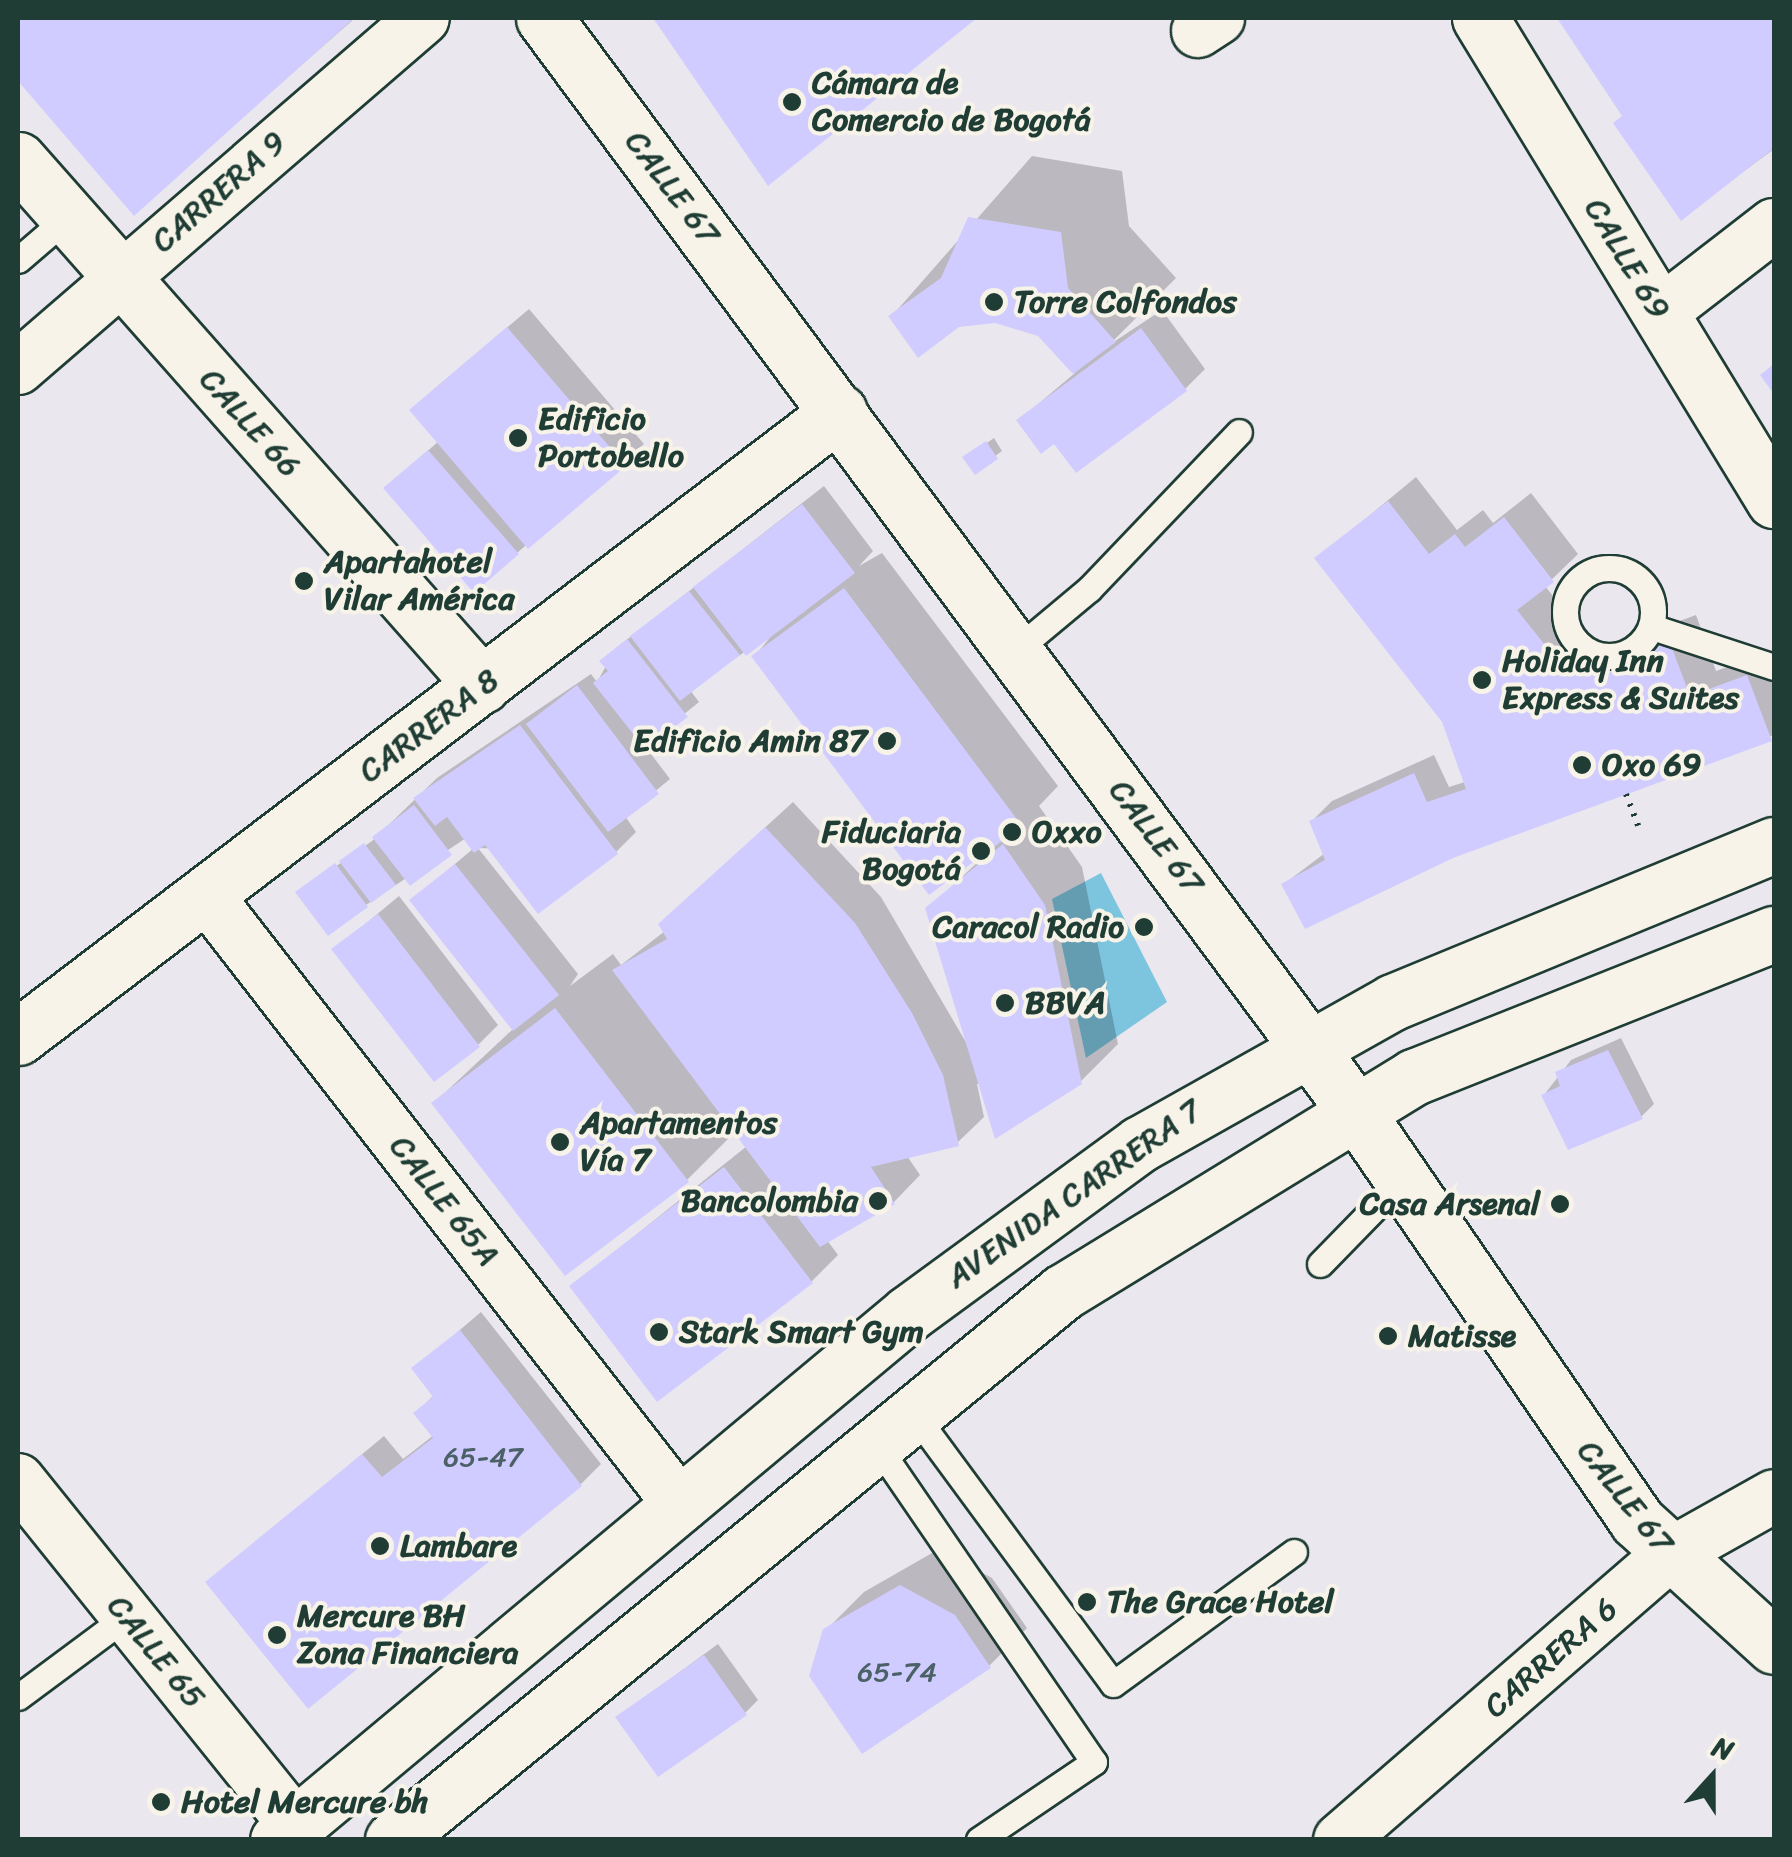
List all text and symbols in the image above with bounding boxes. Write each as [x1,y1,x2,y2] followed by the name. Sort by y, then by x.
[812,65,1092,140] place label: Cámara de Comercio de Bogotá
[781,91,803,113] marker: Cámara de Comercio de Bogotá
[144,123,294,261] street label: CARRERA 9
[617,123,727,253] street label: CALLE 67
[1576,191,1678,327] street label: CALLE 69
[1014,283,1236,321] place label: Torre Colfondos
[983,291,1005,313] marker: Torre Colfondos
[191,361,309,485] street label: CALLE 66
[538,401,684,476] place label: Edificio Portobello
[507,427,529,449] marker: Edificio Portobello
[324,544,514,619] place label: Apartahotel Vilar América
[293,570,315,592] marker: Apartahotel Vilar América
[1502,643,1739,718] place label: Holiday Inn Express & Suites
[352,661,506,791] street label: CARRERA 8
[1471,669,1493,691] marker: Holiday Inn Express & Suites
[633,722,867,760] place label: Edificio Amin 87
[876,730,898,752] marker: Edificio Amin 87
[1602,746,1701,784] place label: Oxo 69
[1571,754,1593,776] marker: Oxo 69
[1101,772,1211,902] street label: CALLE 67
[1032,813,1102,851] place label: Oxxo
[822,814,961,889] place label: Fiduciaria Bogotá
[1001,821,1023,843] marker: Oxxo
[970,840,992,862] marker: Fiduciaria Bogotá
[933,908,1124,946] place label: Caracol Radio
[1133,916,1155,938] marker: Caracol Radio
[1025,984,1106,1022] place label: BBVA
[994,992,1016,1014] marker: BBVA
[939,1091,1209,1297] street label: AVENIDA CARRERA 7
[580,1105,777,1180] place label: Apartamentos Vía 7
[381,1128,507,1274] street label: CALLE 65A
[549,1131,571,1153] marker: Apartamentos Vía 7
[681,1182,858,1220] place label: Bancolombia
[1357,1185,1540,1223] place label: Casa Arsenal
[867,1190,889,1212] marker: Bancolombia
[1549,1193,1571,1215] marker: Casa Arsenal
[679,1313,924,1351] place label: Stark Smart Gym
[1408,1317,1516,1355] place label: Matisse
[648,1321,670,1343] marker: Stark Smart Gym
[1377,1325,1399,1347] marker: Matisse
[1569,1433,1681,1561] street label: CALLE 67
[443,1440,523,1474] house number: 65-47
[400,1527,517,1565] place label: Lambare
[369,1535,391,1557] marker: Lambare
[1107,1583,1335,1621] place label: The Grace Hotel
[99,1588,213,1716] street label: CALLE 65
[1477,1590,1625,1726] street label: CARRERA 6
[1076,1591,1098,1613] marker: The Grace Hotel
[297,1598,520,1673] place label: Mercure BH Zona Financiera
[266,1624,288,1646] marker: Mercure BH Zona Financiera
[857,1655,937,1689] house number: 65-74
[1705,1722,1741,1775] text: N
[1662,1727,1762,1827] north arrow
[181,1783,428,1821] place label: Hotel Mercure bh
[150,1791,172,1813] marker: Hotel Mercure bh

